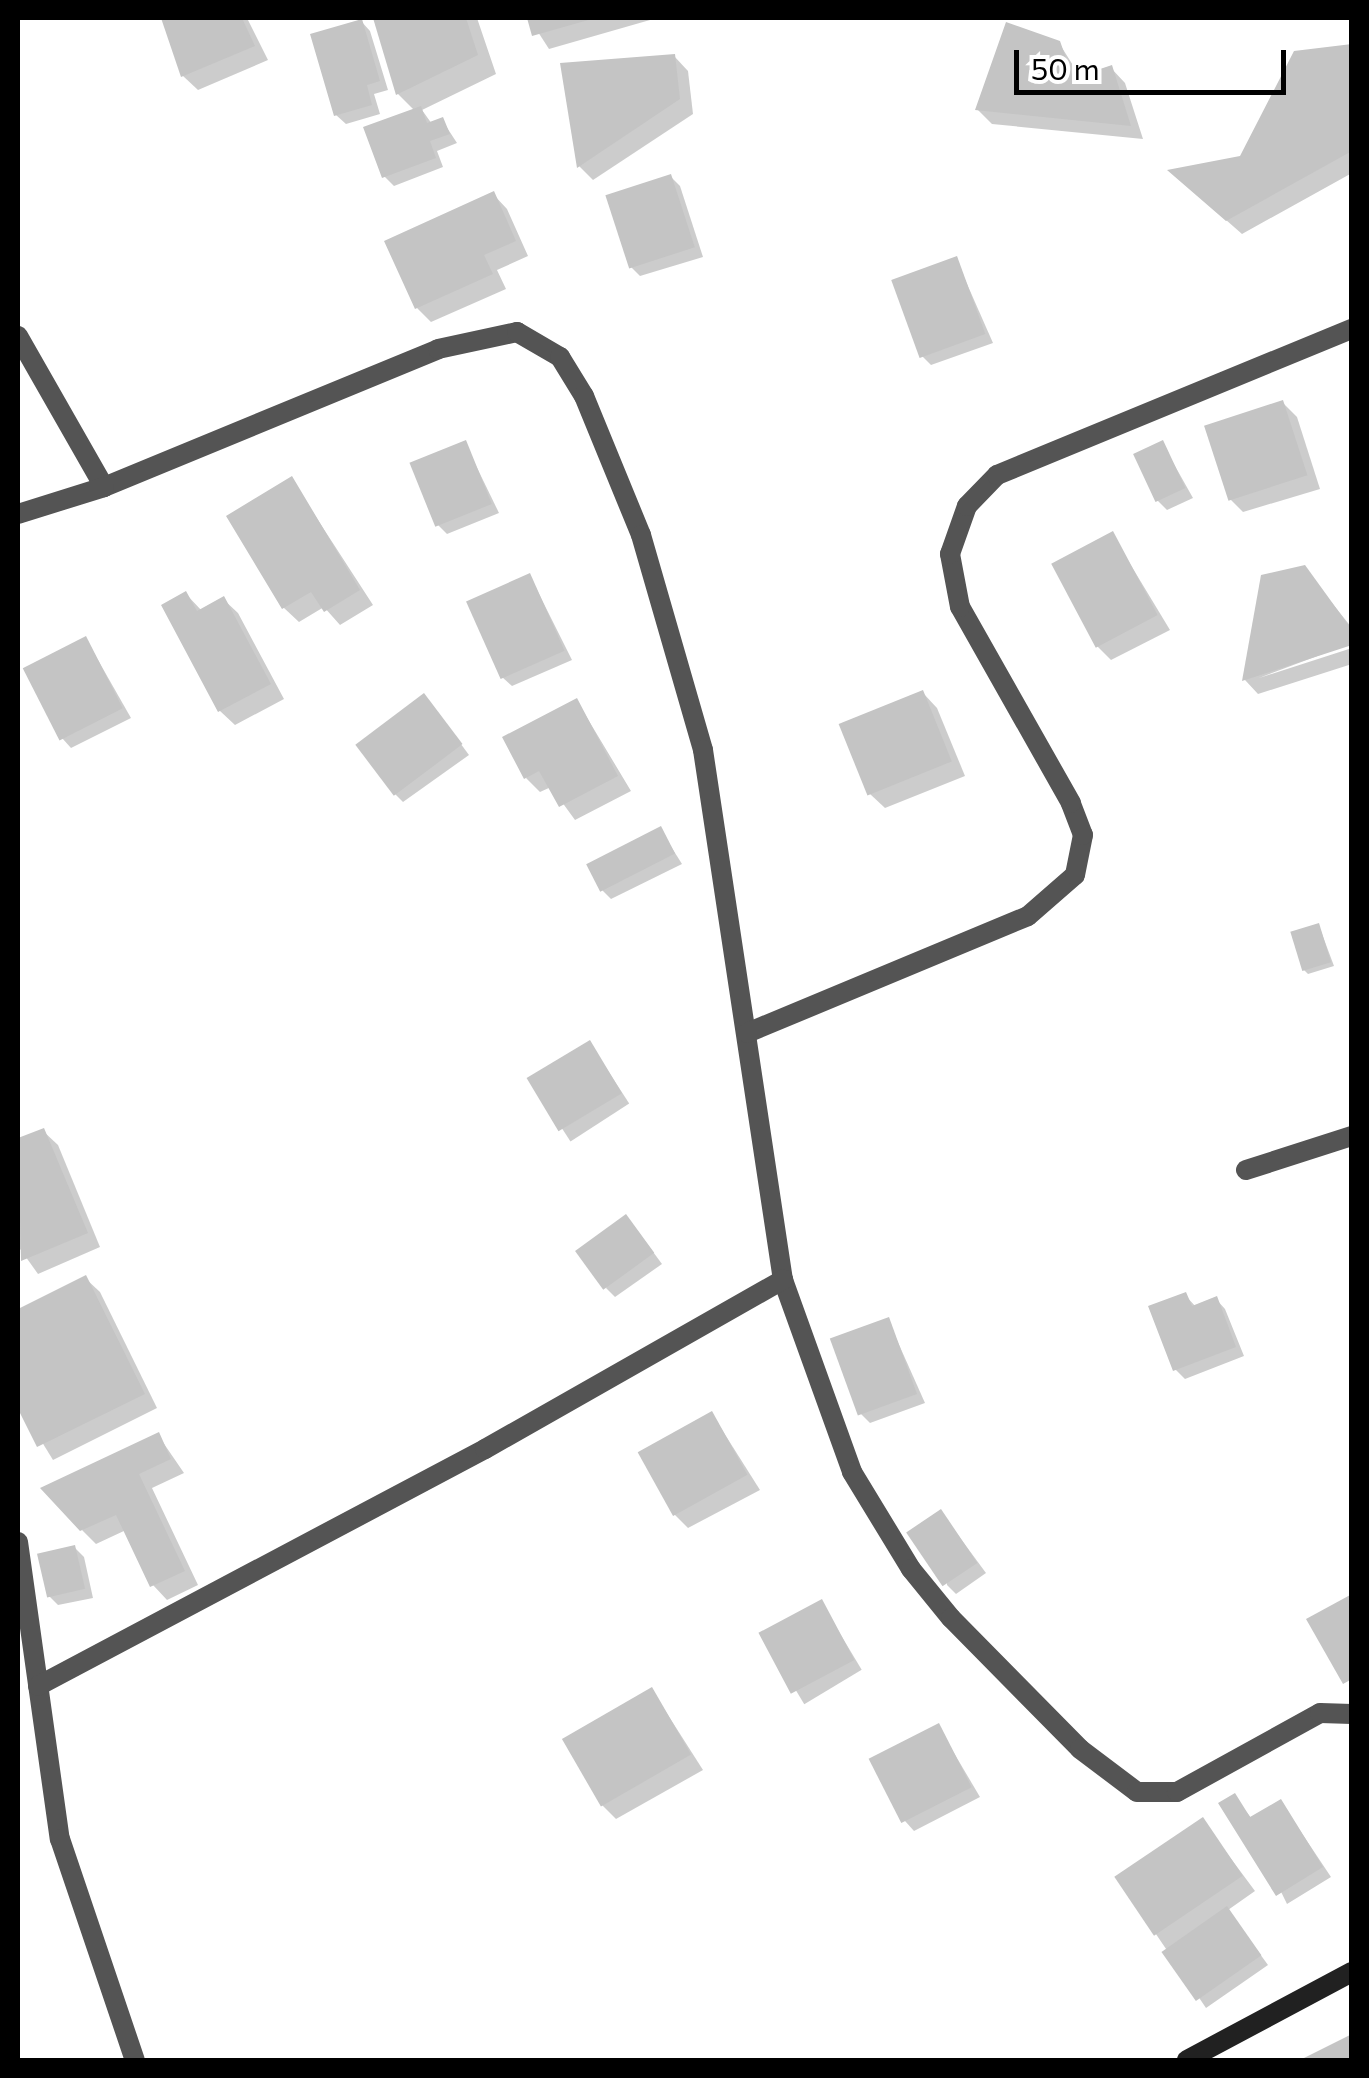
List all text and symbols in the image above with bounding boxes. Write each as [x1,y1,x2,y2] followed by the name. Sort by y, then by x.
[1019,30,1292,92] scale bar
[1031,49,1100,86] text: 50 m

